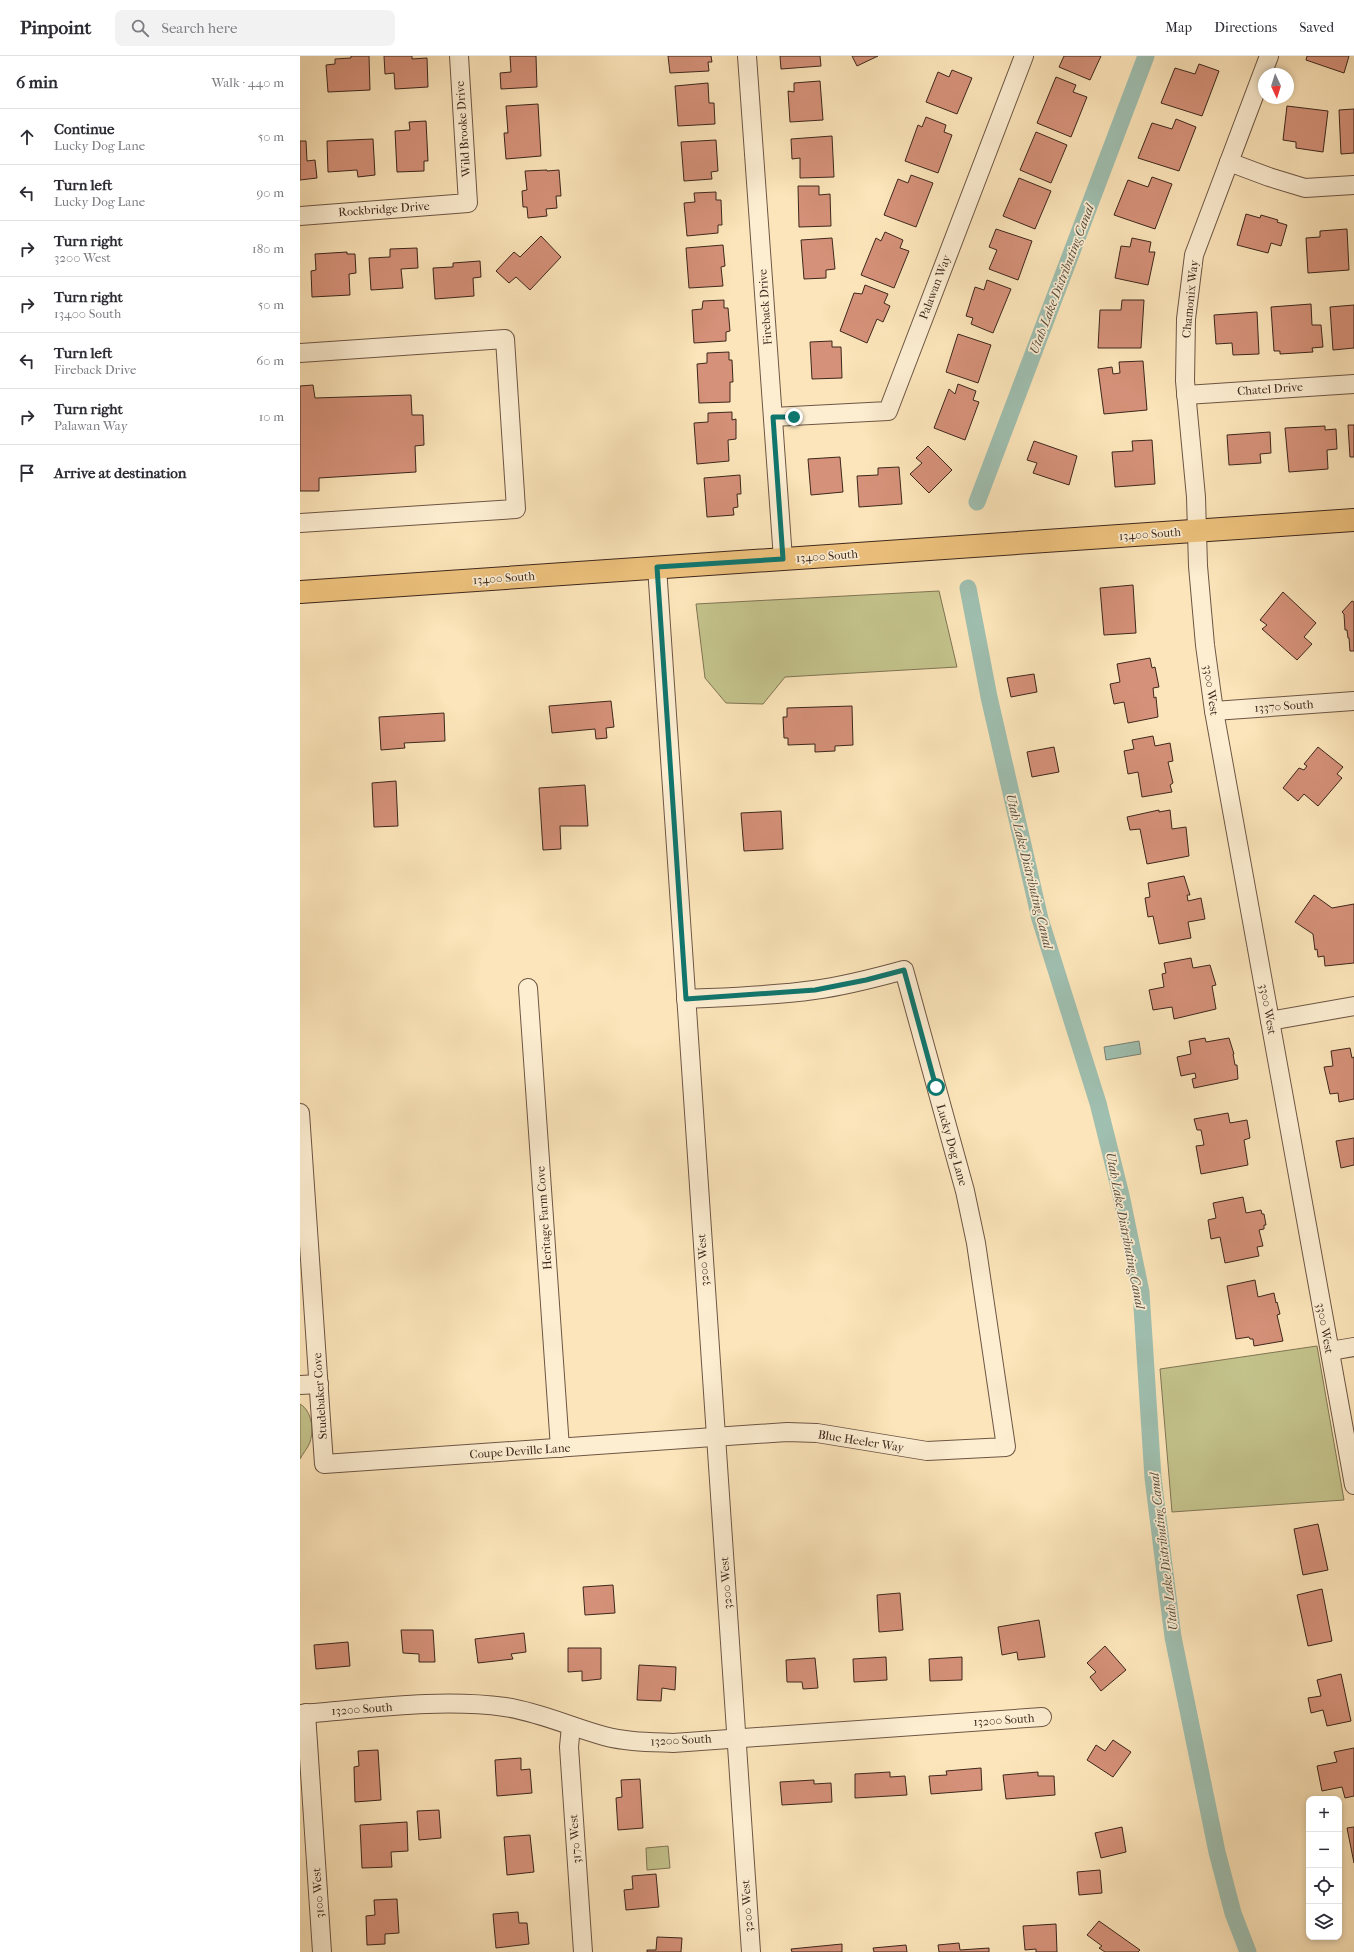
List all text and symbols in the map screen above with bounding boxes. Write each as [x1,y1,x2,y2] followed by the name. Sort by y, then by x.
[115,10,395,46] search box
[20,17,91,39] text: Pinpoint
[129,17,151,39] icon: search
[161,19,237,37] text: Search here
[1165,19,1192,36] text: Map
[1214,19,1277,36] text: Directions
[1299,19,1334,36] text: Saved
[1258,68,1294,104] north arrow
[16,72,58,92] text: 6 min
[211,75,284,90] text: Walk · 440 m
[453,80,473,179] street label: Wild Brooke Drive
[54,120,114,138] text: Continue
[16,126,38,148] icon: ahead
[258,129,284,144] text: 50 m
[54,138,145,153] text: Lucky Dog Lane
[54,176,112,194] text: Turn left
[16,182,38,204] icon: left
[256,185,284,200] text: 90 m
[54,194,145,209] text: Lucky Dog Lane
[338,199,430,219] street label: Rockbridge Drive
[1026,201,1098,356] water label: Utah Lake Distributing Canal
[54,232,123,250] text: Turn right
[16,238,38,260] icon: right
[252,241,284,256] text: 180 m
[54,250,111,265] text: 3200 West
[916,252,954,321] street label: Palawan Way
[1179,259,1201,339] street label: Chamonix Way
[755,268,775,345] street label: Fireback Drive
[54,288,123,306] text: Turn right
[16,294,38,316] icon: right
[258,297,284,312] text: 50 m
[54,306,121,321] text: 13400 South
[54,344,112,362] text: Turn left
[16,350,38,372] icon: left
[256,353,284,368] text: 60 m
[54,362,136,377] text: Fireback Drive
[1237,380,1303,398] street label: Chatel Drive
[54,400,123,418] text: Turn right
[16,406,38,428] icon: right
[785,408,803,426] route end
[259,409,284,424] text: 10 m
[54,418,128,433] text: Palawan Way
[16,462,38,484] icon: arrive
[54,464,186,482] text: Arrive at destination
[1119,525,1182,543] street label: 13400 South
[796,547,859,565] street label: 13400 South
[473,569,536,587] street label: 13400 South
[1200,664,1222,717] street label: 3300 West
[1254,697,1314,715] street label: 13370 South
[1003,792,1056,952] water label: Utah Lake Distributing Canal
[1257,983,1279,1036] street label: 3300 West
[927,1078,945,1096] route start
[934,1103,970,1187] street label: Lucky Dog Lane
[1103,1151,1148,1311] water label: Utah Lake Distributing Canal
[533,1166,555,1270] street label: Heritage Farm Cove
[694,1233,712,1287] street label: 3200 West
[1314,1302,1336,1355] street label: 3300 West
[310,1352,330,1440] street label: Studebaker Cove
[817,1427,906,1455] street label: Blue Heeler Way
[469,1440,571,1462] street label: Coupe Deville Lane
[1146,1470,1181,1632] water label: Utah Lake Distributing Canal
[717,1556,735,1610] street label: 3200 West
[331,1700,393,1718] street label: 13200 South
[973,1711,1035,1729] street label: 13200 South
[650,1731,712,1749] street label: 13200 South
[1306,1796,1342,1940] map controls
[1306,1796,1342,1832] button: +
[566,1813,584,1864] street label: 3170 West
[1306,1832,1342,1868] button: −
[309,1867,327,1919] street label: 3100 West
[1306,1868,1342,1904] button: locate
[738,1879,756,1933] street label: 3200 West
[1306,1904,1342,1940] button: layers

